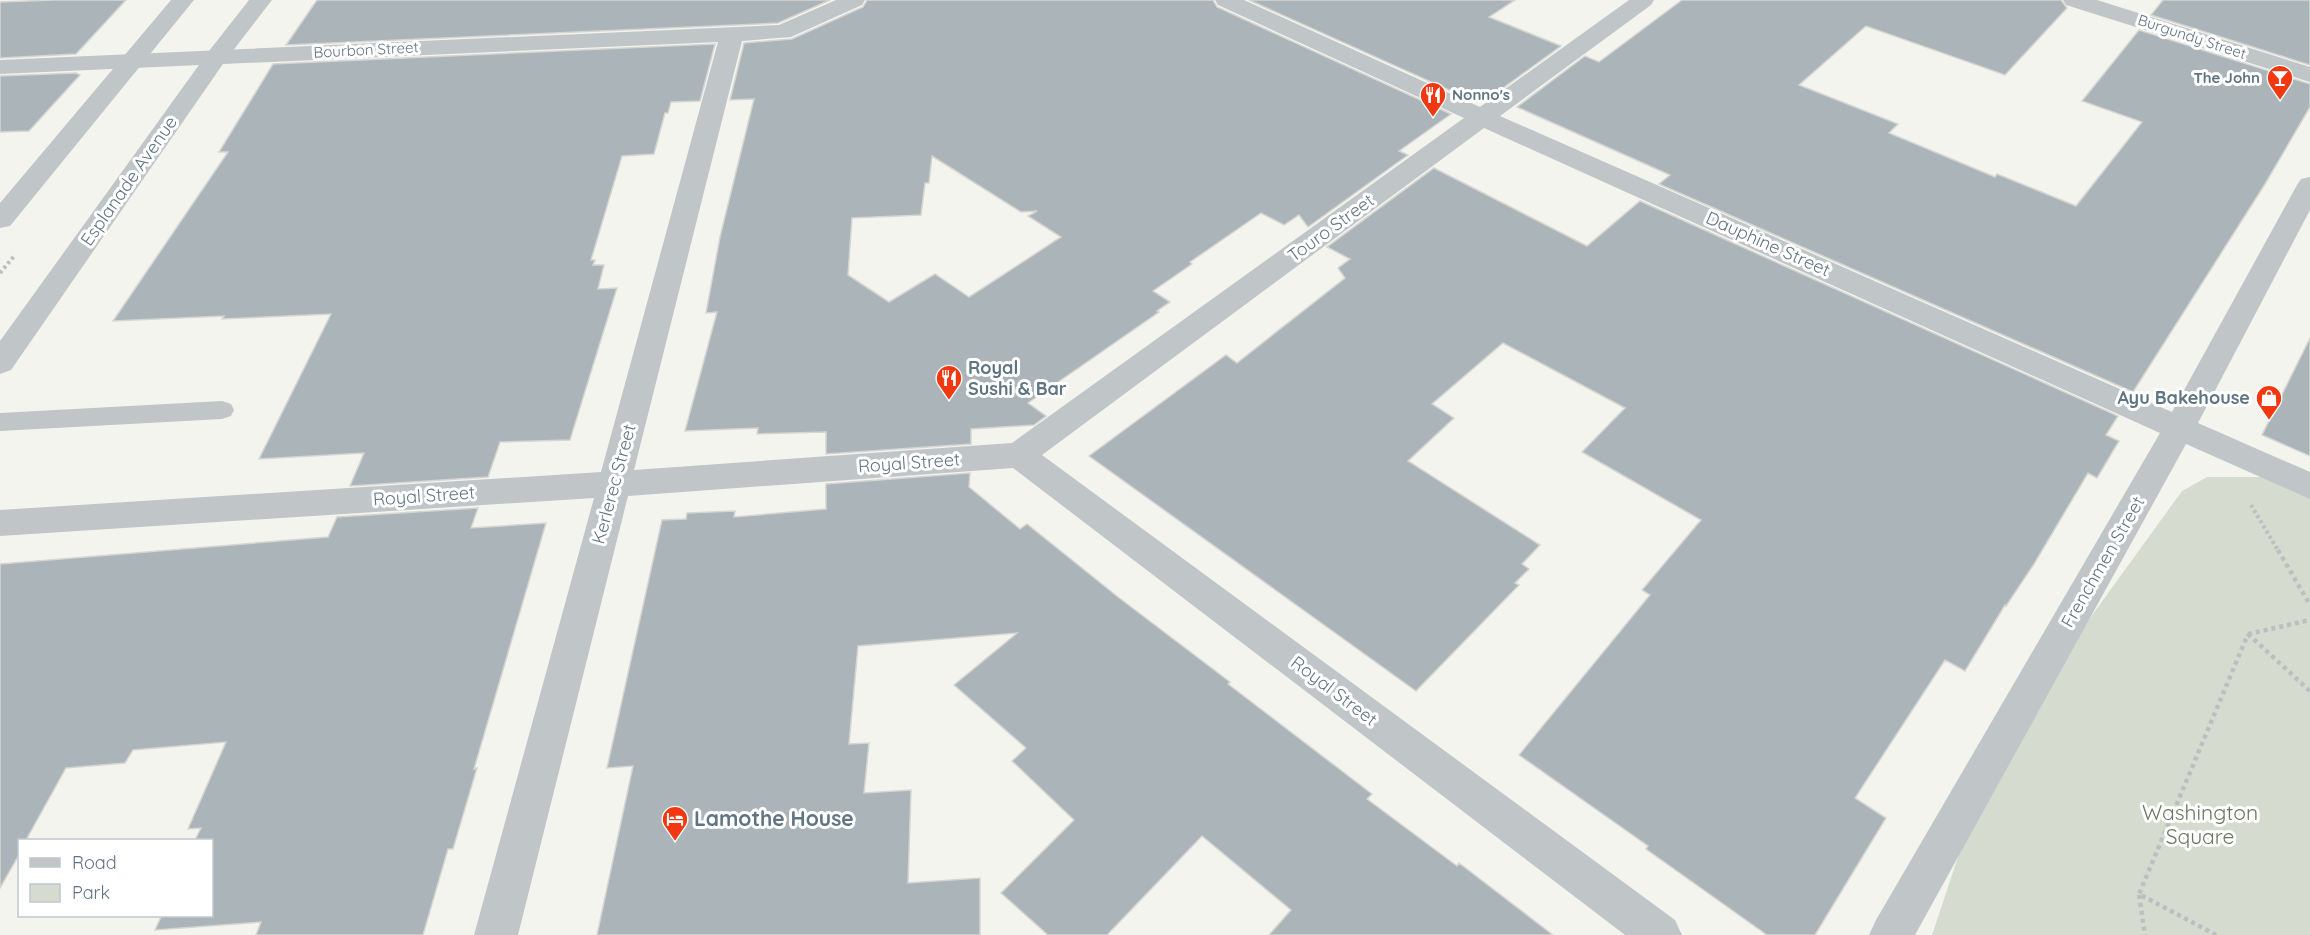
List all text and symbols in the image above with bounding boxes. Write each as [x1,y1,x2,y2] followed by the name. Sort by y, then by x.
[2135,10,2249,63] street label: Burgundy Street
[313,37,419,62] street label: Bourbon Street
[2265,63,2295,101] bar icon: The John
[2193,68,2260,87] place label: The John
[1418,80,1448,118] restaurant icon: Nonno's
[1452,85,1510,104] place label: Nonno's
[75,111,182,250] street label: Esplanade Avenue
[1283,189,1378,267] street label: Touro Street
[1703,206,1834,281] street label: Dauphine Street
[968,356,1067,400] place label: Royal Sushi & Bar
[934,363,964,401] restaurant icon: Royal Sushi & Bar
[2254,383,2284,421] shop icon: Ayu Bakehouse
[2118,386,2250,409] place label: Ayu Bakehouse
[586,421,641,546] street label: Kerlerec Street
[857,447,961,478] street label: Royal Street
[372,480,476,511] street label: Royal Street
[2056,492,2149,631] street label: Frenchmen Street
[1287,651,1382,731] street label: Royal Street
[2142,799,2258,849] park label: Washington Square
[660,804,690,842] hotel icon: Lamothe House
[694,805,854,831] place label: Lamothe House
[18,839,213,917] legend
[72,851,117,874] text: Road
[72,881,110,904] text: Park

